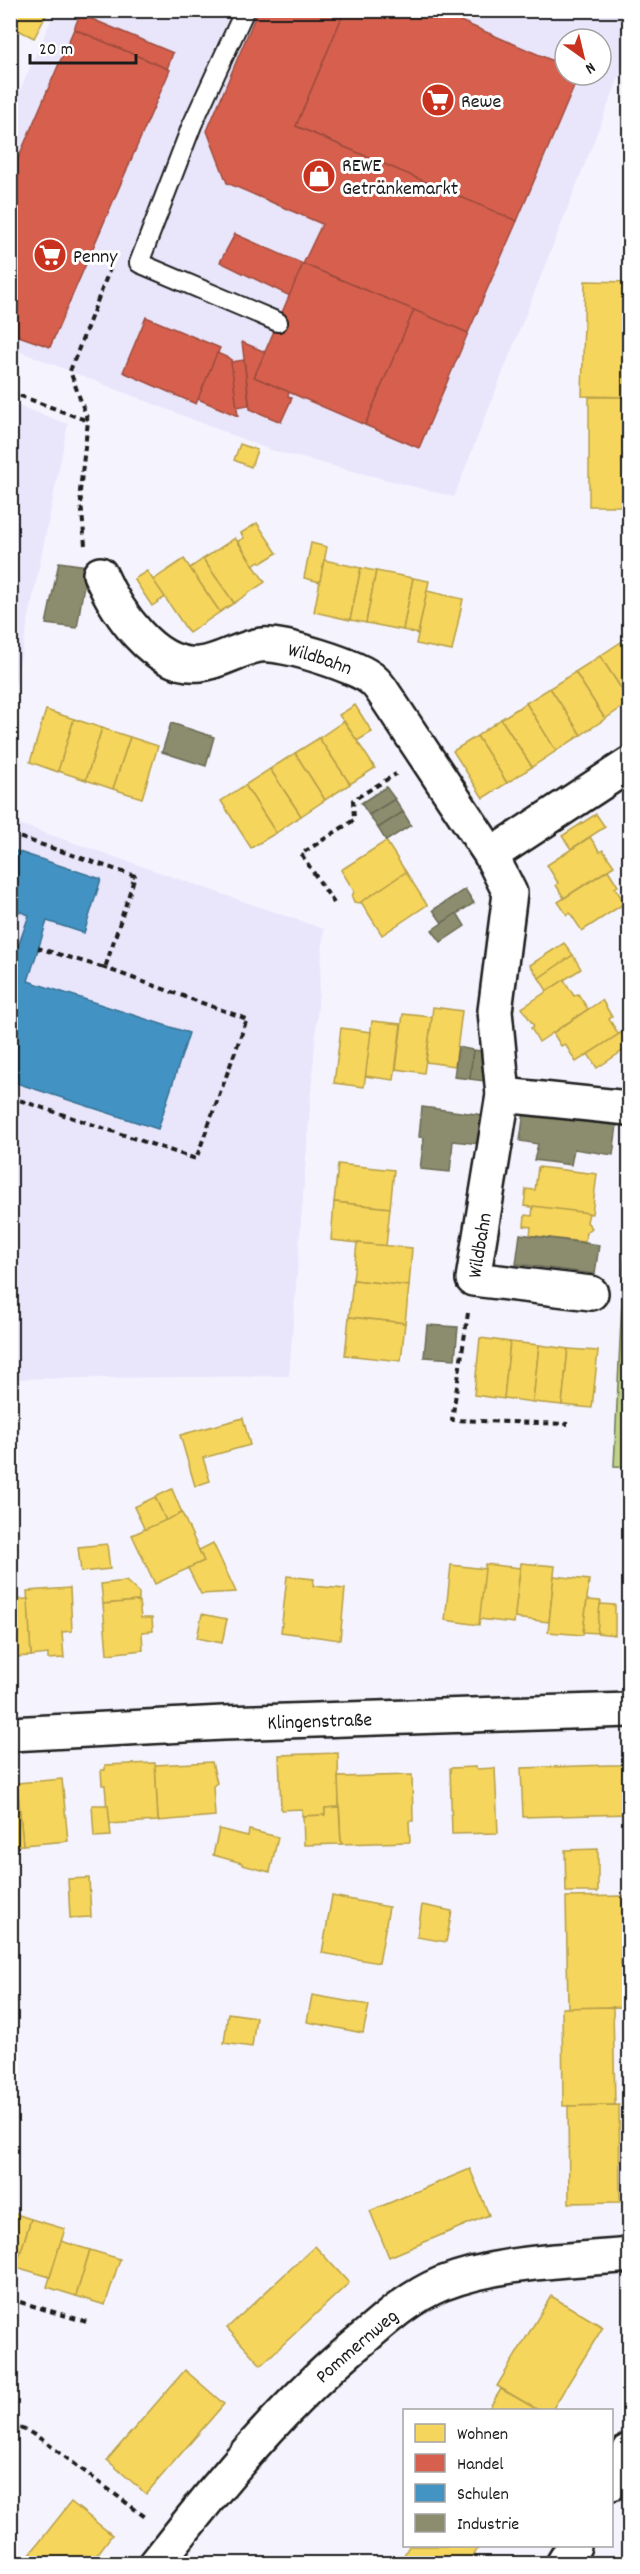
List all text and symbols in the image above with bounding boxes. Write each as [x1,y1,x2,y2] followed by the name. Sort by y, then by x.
[30,27,136,65] scale bar
[553,27,613,87] north arrow
[39,38,73,63] text: 20 m
[580,56,600,79] text: N
[420,82,456,118] supermarket icon: Rewe
[461,89,501,117] place label: Rewe
[342,153,458,204] place label: REWE Getränkemarkt
[301,158,337,194] shop icon: REWE Getränkemarkt
[32,237,68,273] supermarket icon: Penny
[73,244,118,272] place label: Penny
[285,637,356,684] street label: Wildbahn
[462,1211,501,1280] street label: Wildbahn
[267,1707,373,1739] street label: Klingenstraße
[310,2304,405,2391] street label: Pommernweg
[403,2409,613,2547] legend
[457,2423,508,2448] text: Wohnen
[457,2453,504,2478] text: Handel
[457,2483,509,2508] text: Schulen
[457,2513,519,2538] text: Industrie

